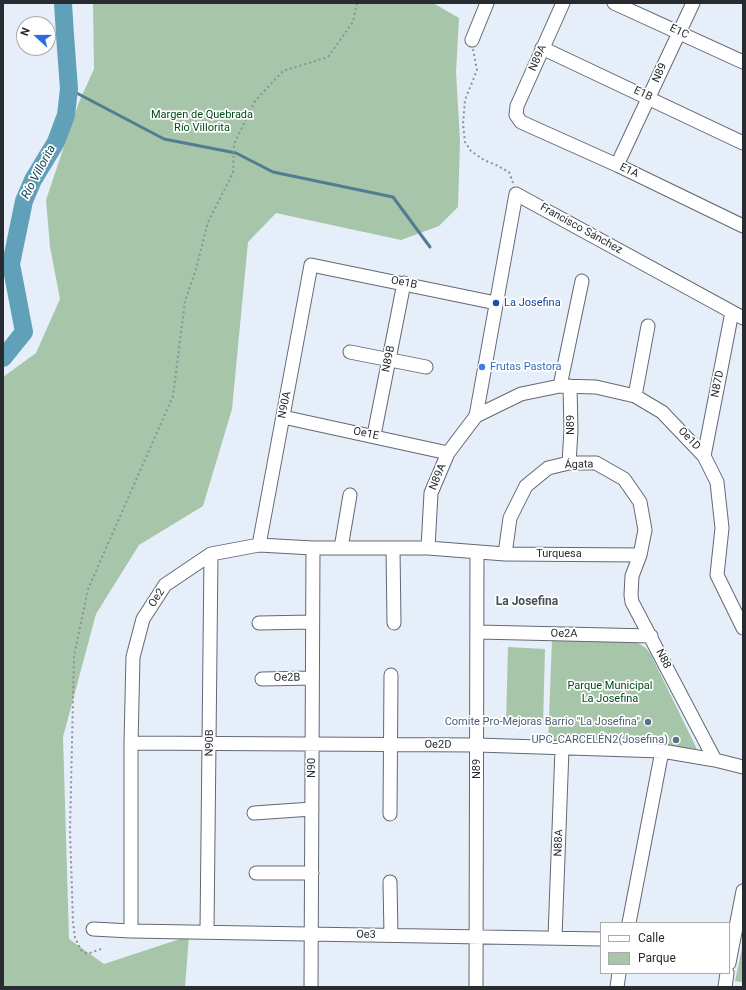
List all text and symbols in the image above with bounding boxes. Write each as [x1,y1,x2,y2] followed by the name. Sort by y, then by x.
[16,16,56,56] north arrow
[667,22,691,42] street label: E1C
[18,26,33,38] text: N
[526,43,550,73] street label: N89A
[650,61,670,85] street label: N89
[631,84,655,104] street label: E1B
[151,108,253,134] park label: Margen de Quebrada Río Villorita
[19,143,59,201] water label: Río Villorita
[617,161,641,181] street label: E1A
[538,201,624,257] street label: Francisco Sánchez
[390,274,418,292] street label: Oe1B
[504,296,561,310] place label: La Josefina
[491,298,501,308] marker: La Josefina
[380,344,398,374] street label: N89B
[490,360,562,374] place label: Frutas Pastora
[477,362,487,372] marker: Frutas Pastora
[709,369,727,399] street label: N87D
[276,390,294,420] street label: N90A
[564,415,578,435] street label: N89
[352,425,380,443] street label: Oe1E
[675,425,703,453] street label: Oe1D
[564,458,594,472] street label: Ágata
[427,462,449,492] street label: N89A
[536,547,582,561] street label: Turquesa
[146,586,168,610] street label: Oe2
[496,595,558,609] district label: La Josefina
[551,627,577,641] street label: Oe2A
[653,647,673,671] street label: N88
[274,671,300,685] street label: Oe2B
[567,679,653,705] park label: Parque Municipal La Josefina
[445,715,640,729] place label: Comite Pro-Mejoras Barrio "La Josefina"
[643,717,653,727] marker: Comite Pro-Mejoras Barrio "La Josefina"
[203,729,217,757] street label: N90B
[531,733,668,747] place label: UPC_CARCELÉN2(Josefina)
[671,735,681,745] marker: UPC_CARCELÉN2(Josefina)
[424,738,452,752] street label: Oe2D
[305,758,319,778] street label: N90
[470,759,484,779] street label: N89
[552,829,566,857] street label: N88A
[600,922,730,974] legend
[356,928,376,942] street label: Oe3
[638,931,665,945] text: Calle
[638,951,676,965] text: Parque

